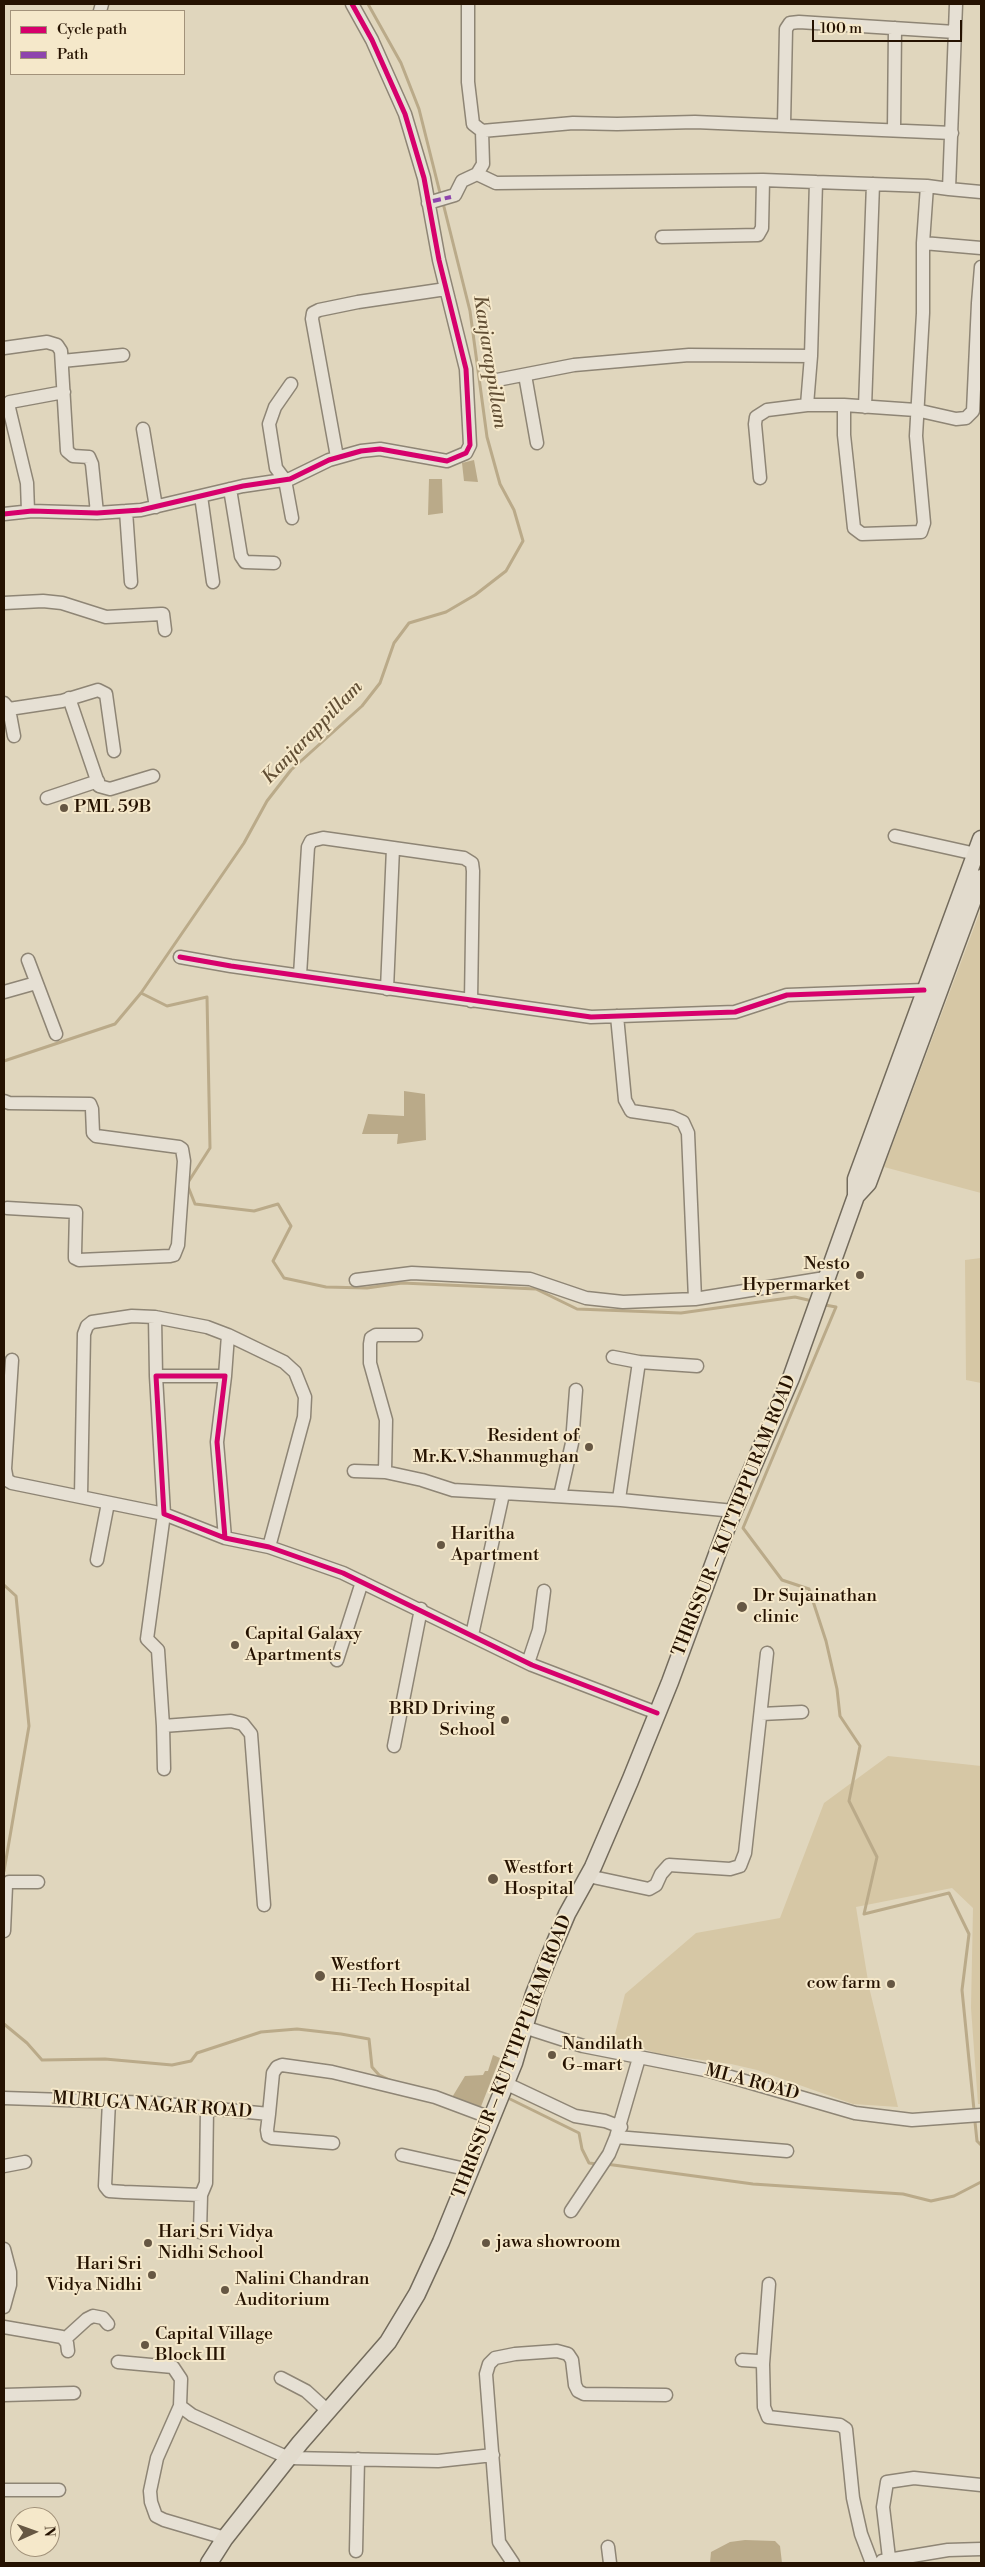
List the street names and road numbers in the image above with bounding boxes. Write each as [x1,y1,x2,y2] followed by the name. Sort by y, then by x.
[668,1372,802,1660] street label: THRISSUR – KUTTIPPURAM ROAD
[449,1912,577,2202] street label: THRISSUR – KUTTIPPURAM ROAD
[703,2060,801,2106] street label: MLA ROAD
[51,2088,253,2124] street label: MURUGA NAGAR ROAD

